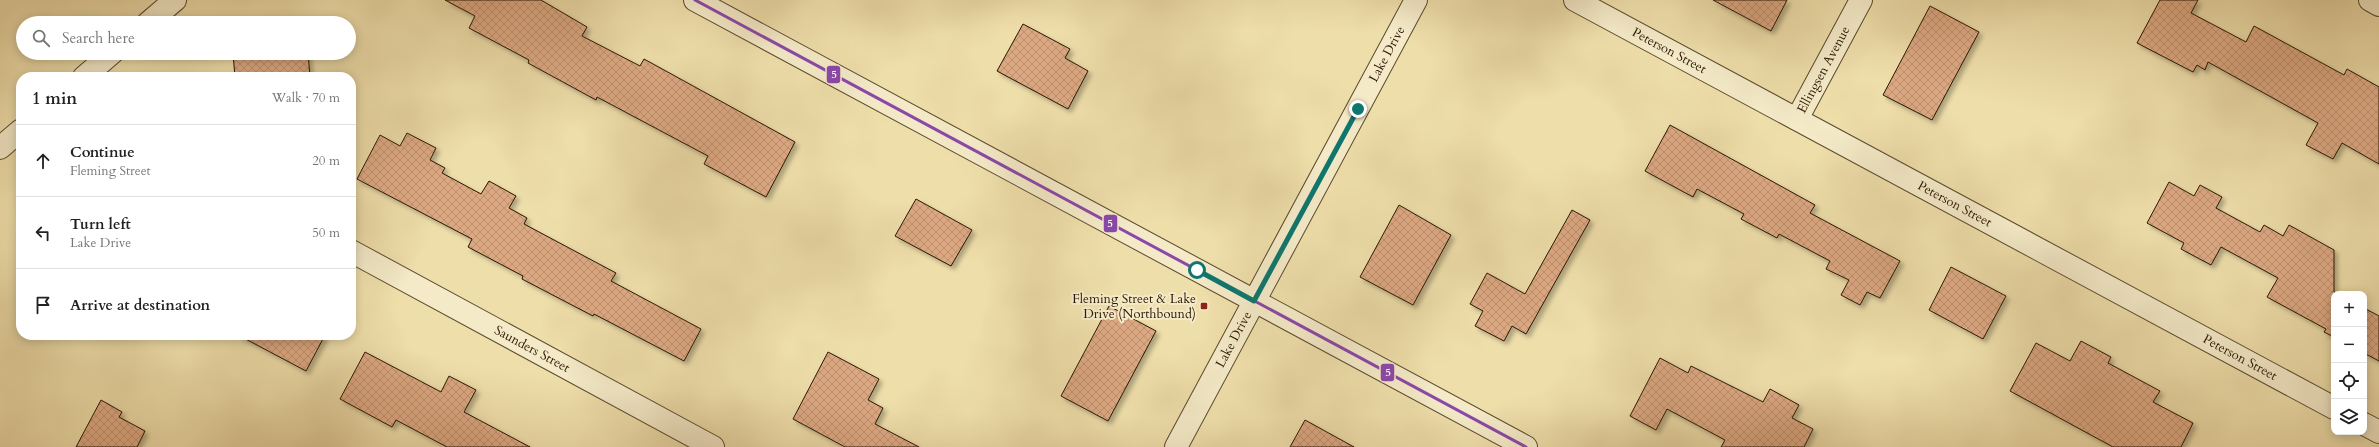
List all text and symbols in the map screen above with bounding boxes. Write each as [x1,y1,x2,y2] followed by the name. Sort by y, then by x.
[16,16,356,60] search box
[1365,23,1409,85] street label: Lake Drive
[1629,23,1710,78] street label: Peterson Street
[1793,23,1854,116] street label: Ellingsen Avenue
[30,27,52,49] icon: search
[62,28,135,48] text: Search here
[826,65,841,84] line badge: 5
[831,67,837,82] text: 5
[32,87,77,110] text: 1 min
[272,89,340,107] text: Walk · 70 m
[1349,100,1367,118] route end
[70,142,135,162] text: Continue
[32,150,54,172] icon: ahead
[312,152,340,170] text: 20 m
[70,162,151,180] text: Fleming Street
[1914,177,1995,231] street label: Peterson Street
[70,214,131,234] text: Turn left
[1103,214,1118,233] line badge: 5
[1107,216,1113,231] text: 5
[32,222,54,244] icon: left
[312,224,340,242] text: 50 m
[70,234,131,252] text: Lake Drive
[1188,261,1206,279] route start
[1072,290,1196,323] place label: Fleming Street & Lake Drive (Northbound)
[2331,291,2367,435] map controls
[2331,291,2367,327] button: +
[32,294,54,316] icon: arrive
[70,295,210,315] text: Arrive at destination
[1199,301,1209,311] marker: Fleming Street & Lake Drive (Northbound)
[1211,308,1256,371] street label: Lake Drive
[491,321,573,377] street label: Saunders Street
[2331,327,2367,363] button: −
[2200,330,2280,385] street label: Peterson Street
[1380,363,1395,382] line badge: 5
[2331,363,2367,399] button: locate
[1385,365,1391,380] text: 5
[2331,399,2367,435] button: layers

